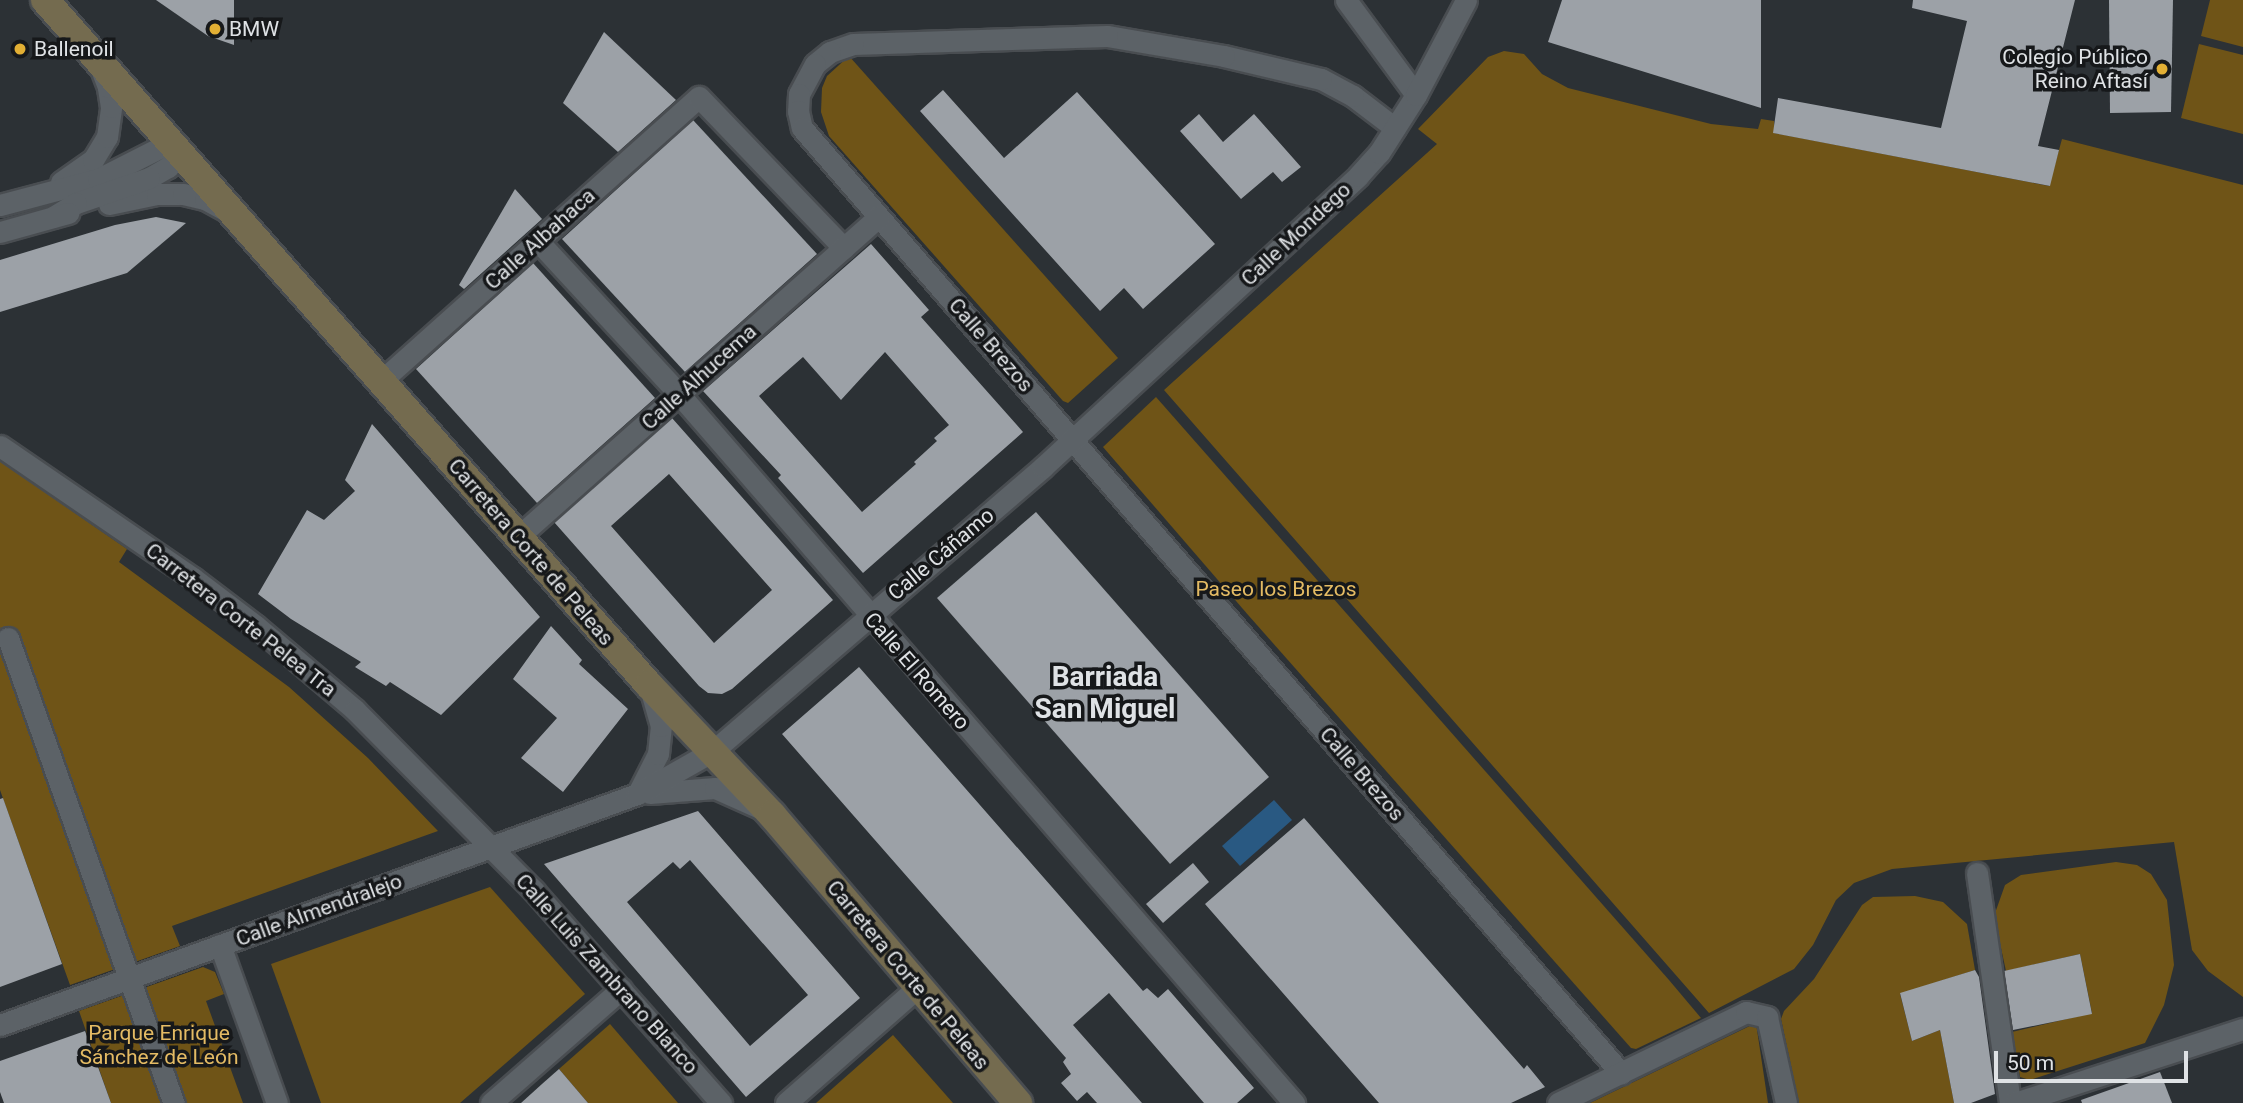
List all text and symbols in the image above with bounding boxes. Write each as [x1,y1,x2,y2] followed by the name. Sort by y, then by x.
[229,16,279,42] place label: BMW
[207,21,223,37] marker: BMW
[34,36,114,62] place label: Ballenoil
[12,41,28,57] marker: Ballenoil
[2002,44,2148,94] place label: Colegio Público Reino Aftasí
[2154,61,2170,77] marker: Colegio Público Reino Aftasí
[1236,177,1356,291] street label: Calle Mondego
[480,183,600,295] street label: Calle Albahaca
[943,293,1039,397] street label: Calle Brezos
[636,319,762,435] street label: Calle Alhucema
[443,454,619,650] street label: Carretera Corte de Peleas
[883,503,999,605] street label: Calle Cáñamo
[141,538,341,702] street label: Carretera Corte Pelea Tra
[1195,576,1357,602] park label: Paseo los Brezos
[859,607,975,735] street label: Calle El Romero
[1034,660,1176,726] district label: Barriada San Miguel
[1314,722,1410,826] street label: Calle Brezos
[233,868,405,952] street label: Calle Almendralejo
[510,869,704,1079] street label: Calle Luis Zambrano Blanco
[822,875,994,1075] street label: Carretera Corte de Peleas
[79,1020,239,1070] park label: Parque Enrique Sánchez de León
[1998,1036,2192,1080] scale bar
[2007,1051,2054,1075] text: 50 m

